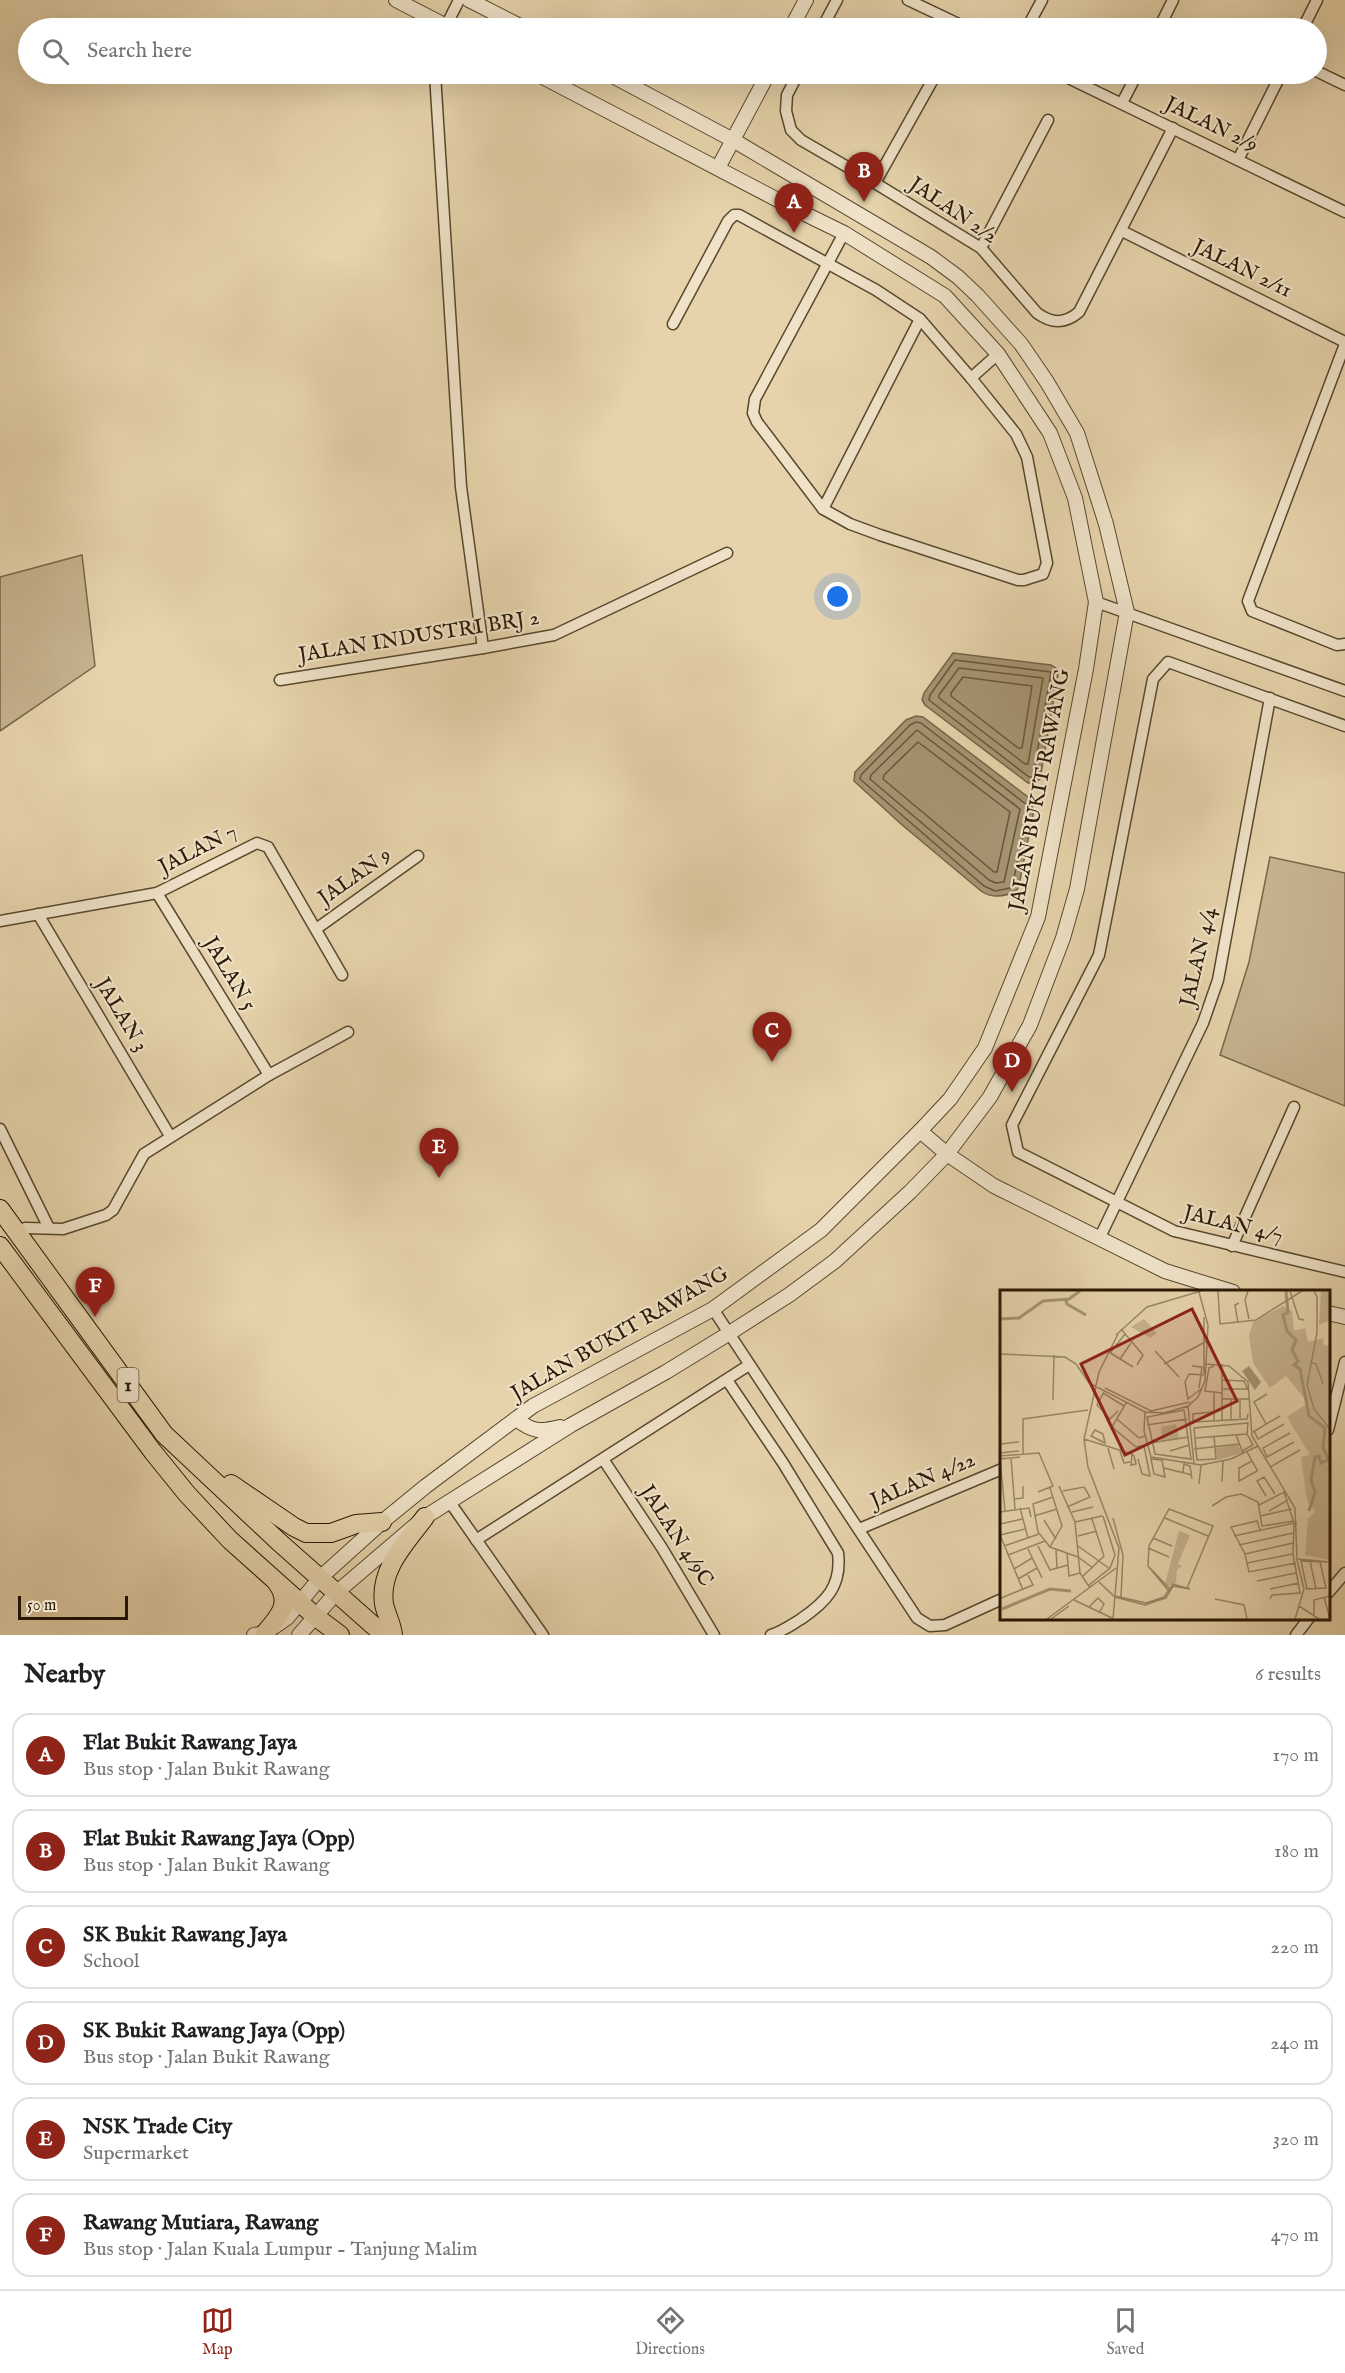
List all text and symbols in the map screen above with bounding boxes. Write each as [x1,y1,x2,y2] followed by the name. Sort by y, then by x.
[18,18,1327,84] search box
[39,35,72,68] icon: search
[87,37,192,65] text: Search here
[1158,90,1262,159] street label: JALAN 2/9
[844,152,884,202] pin: B
[902,170,1002,250] street label: JALAN 2/2
[774,184,814,233] pin: A
[1186,233,1296,305] street label: JALAN 2/11
[823,582,852,611] your location
[295,605,541,670] street label: JALAN INDUSTRI BRJ 2
[1003,666,1077,916] street label: JALAN BUKIT RAWANG
[153,819,242,882] street label: JALAN 7
[312,842,397,913] street label: JALAN 9
[1174,904,1224,1011] street label: JALAN 4/4
[195,930,262,1016] street label: JALAN 5
[87,971,154,1057] street label: JALAN 3
[752,1012,792,1062] pin: C
[992,1042,1032,1092] pin: D
[420,1128,458,1178] pin: E
[1179,1199,1285,1250] street label: JALAN 4/7
[505,1261,734,1408] street label: JALAN BUKIT RAWANG
[76,1268,115,1317] pin: F
[1000,1290,1330,1620] inset map
[118,1368,138,1402] road number: 1
[865,1447,980,1516] street label: JALAN 4/22
[632,1478,719,1592] street label: JALAN 4/9C
[18,1593,128,1620] scale bar
[27,1596,56,1616] text: 50 m
[24,1658,105,1691] text: Nearby
[1255,1662,1321,1687] text: 6 results
[83,1729,297,1757] text: Flat Bukit Rawang Jaya
[39,1743,52,1768] text: A
[1273,1743,1319,1768] text: 170 m
[83,1757,330,1782] text: Bus stop · Jalan Bukit Rawang
[83,1825,355,1853] text: Flat Bukit Rawang Jaya (Opp)
[39,1839,52,1864] text: B
[1274,1839,1319,1864] text: 180 m
[83,1853,330,1878] text: Bus stop · Jalan Bukit Rawang
[83,1921,287,1949] text: SK Bukit Rawang Jaya
[38,1935,53,1960] text: C
[1271,1935,1319,1960] text: 220 m
[83,1949,139,1974] text: School
[83,2017,345,2045] text: SK Bukit Rawang Jaya (Opp)
[37,2031,54,2056] text: D
[1270,2031,1319,2056] text: 240 m
[83,2045,330,2070] text: Bus stop · Jalan Bukit Rawang
[83,2113,232,2141] text: NSK Trade City
[39,2127,52,2152] text: E
[1273,2127,1319,2152] text: 320 m
[83,2141,189,2166] text: Supermarket
[83,2209,318,2237] text: Rawang Mutiara, Rawang
[39,2223,52,2248] text: F
[1271,2223,1319,2248] text: 470 m
[83,2237,477,2262] text: Bus stop · Jalan Kuala Lumpur - Tanjung Malim
[201,2304,234,2360] tab: Map
[635,2304,705,2360] tab: Directions
[1106,2304,1144,2360] tab: Saved

